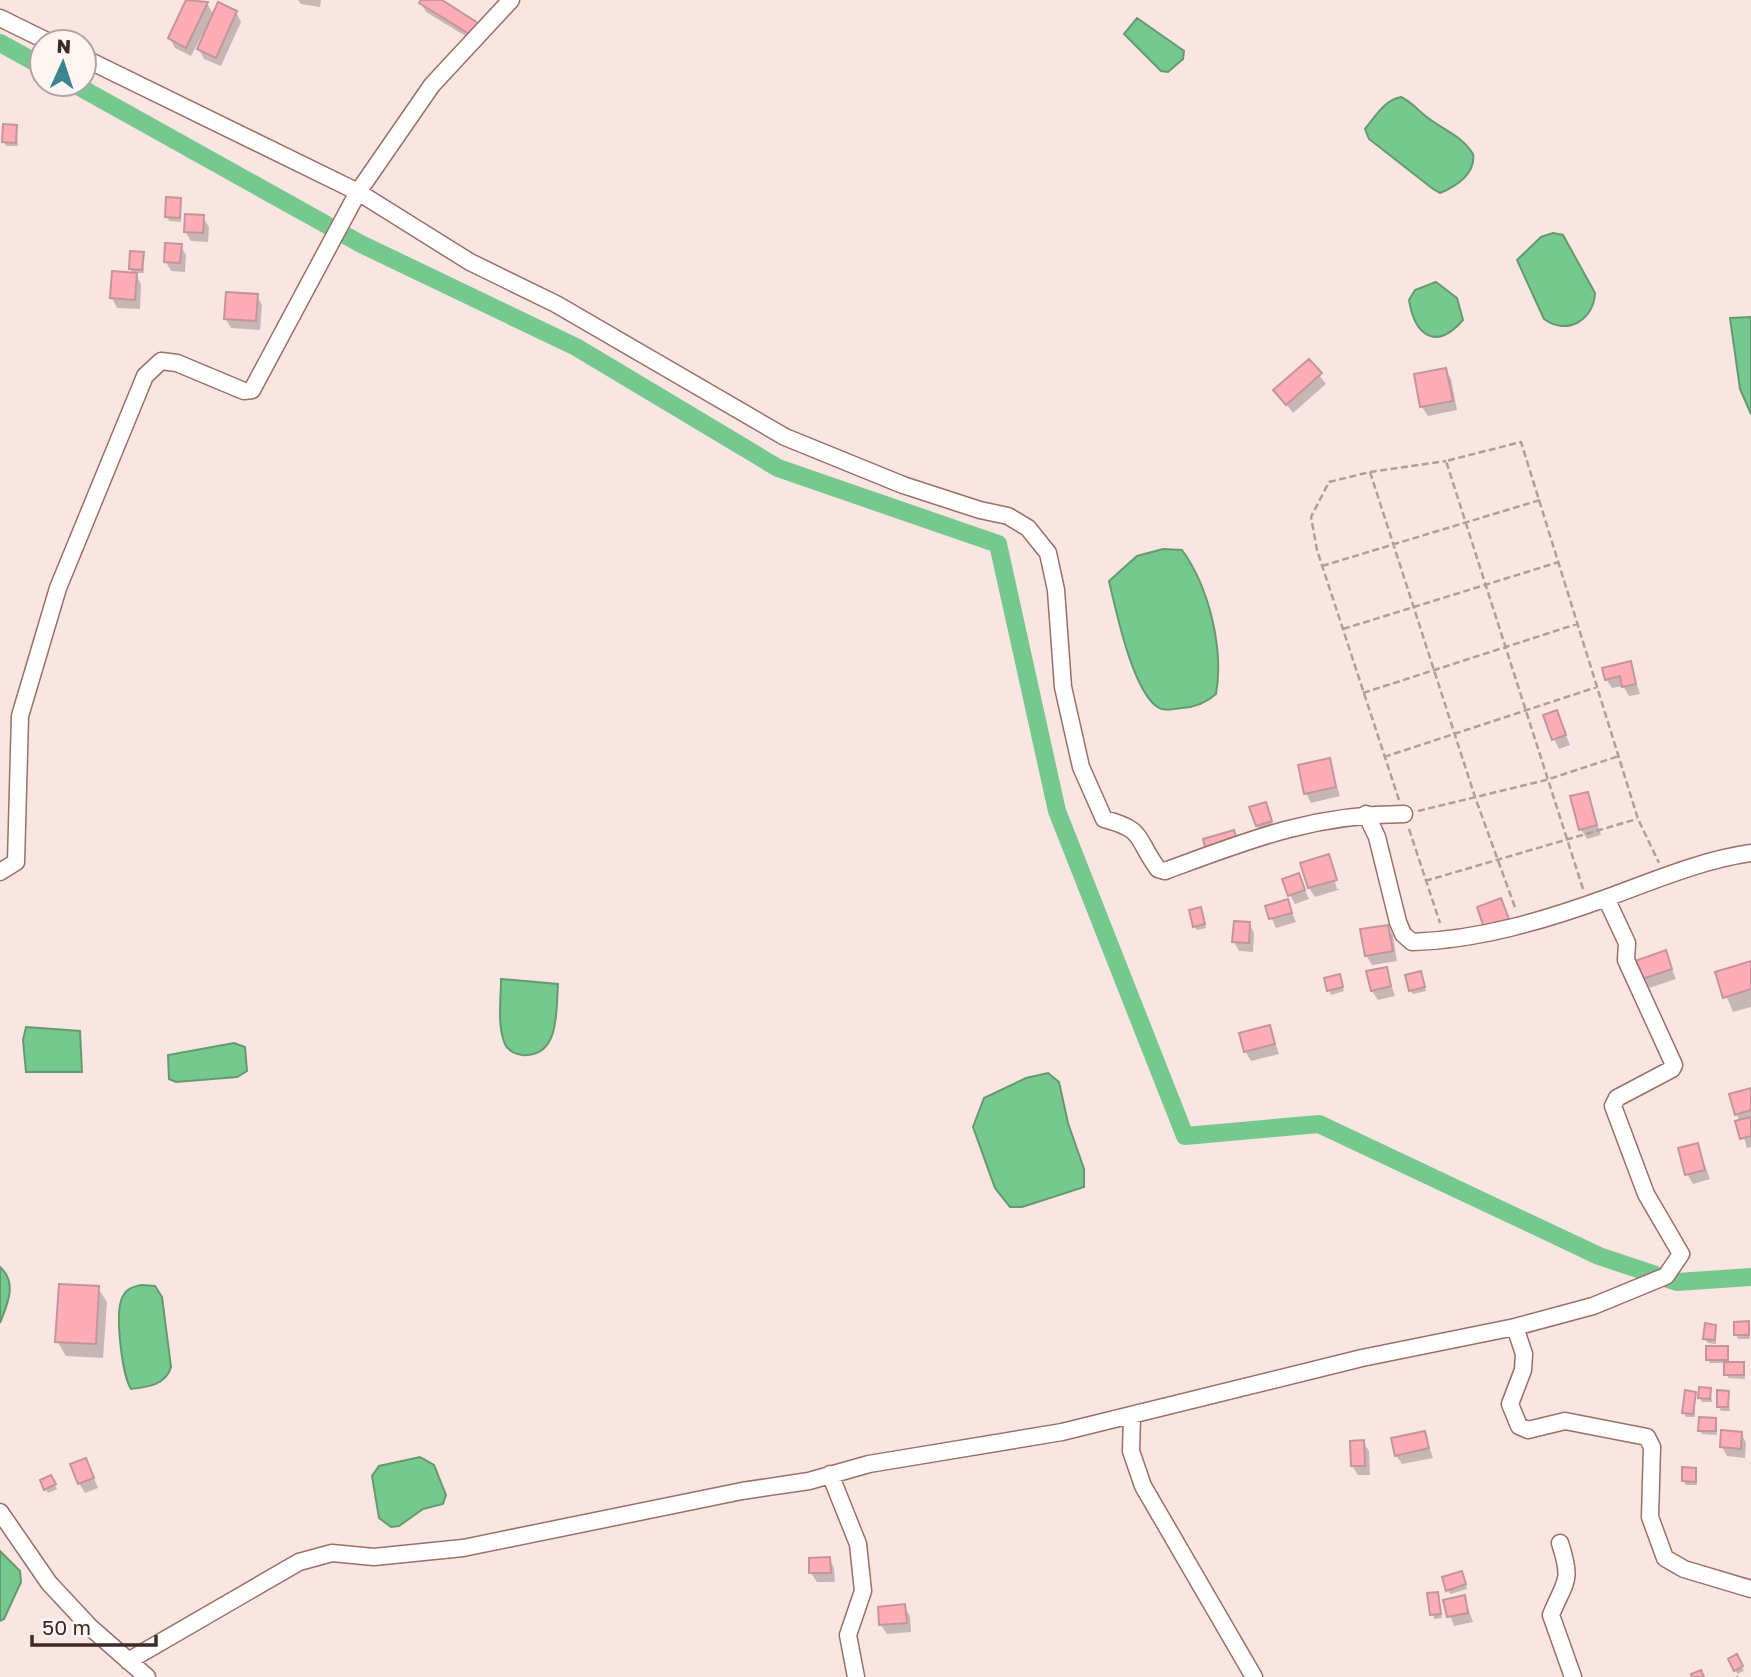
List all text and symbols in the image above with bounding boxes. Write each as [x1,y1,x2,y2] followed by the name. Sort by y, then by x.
[28,28,98,98] north arrow
[56,34,72,57] text: N
[32,1604,156,1648] scale bar
[42,1614,91,1640] text: 50 m

